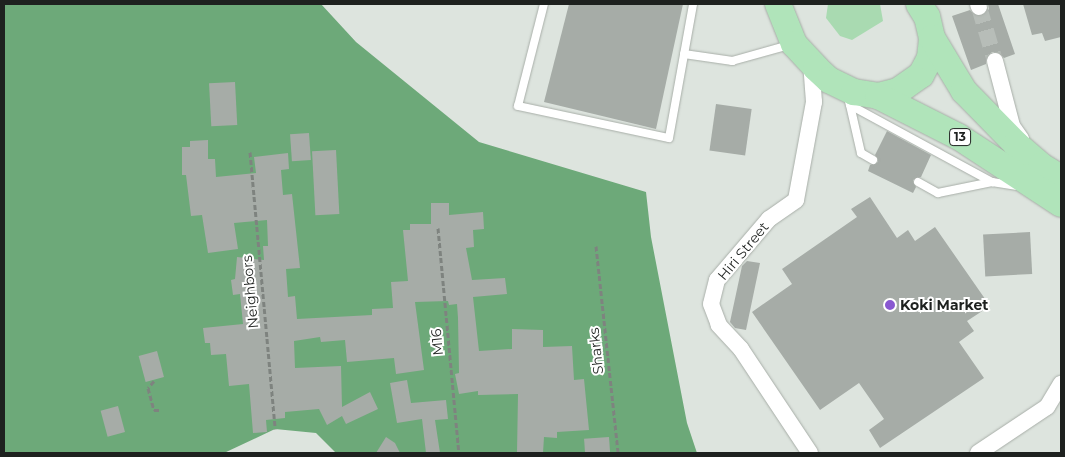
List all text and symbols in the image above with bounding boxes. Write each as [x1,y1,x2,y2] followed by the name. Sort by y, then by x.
[949,128,971,146] road number: 13
[714,219,772,283] street label: Hiri Street
[238,255,262,329] street label: Neighbors
[900,297,988,313] place label: Koki Market
[884,299,896,311] marker: Koki Market
[585,327,607,375] street label: Sharks
[427,328,447,356] street label: M16

